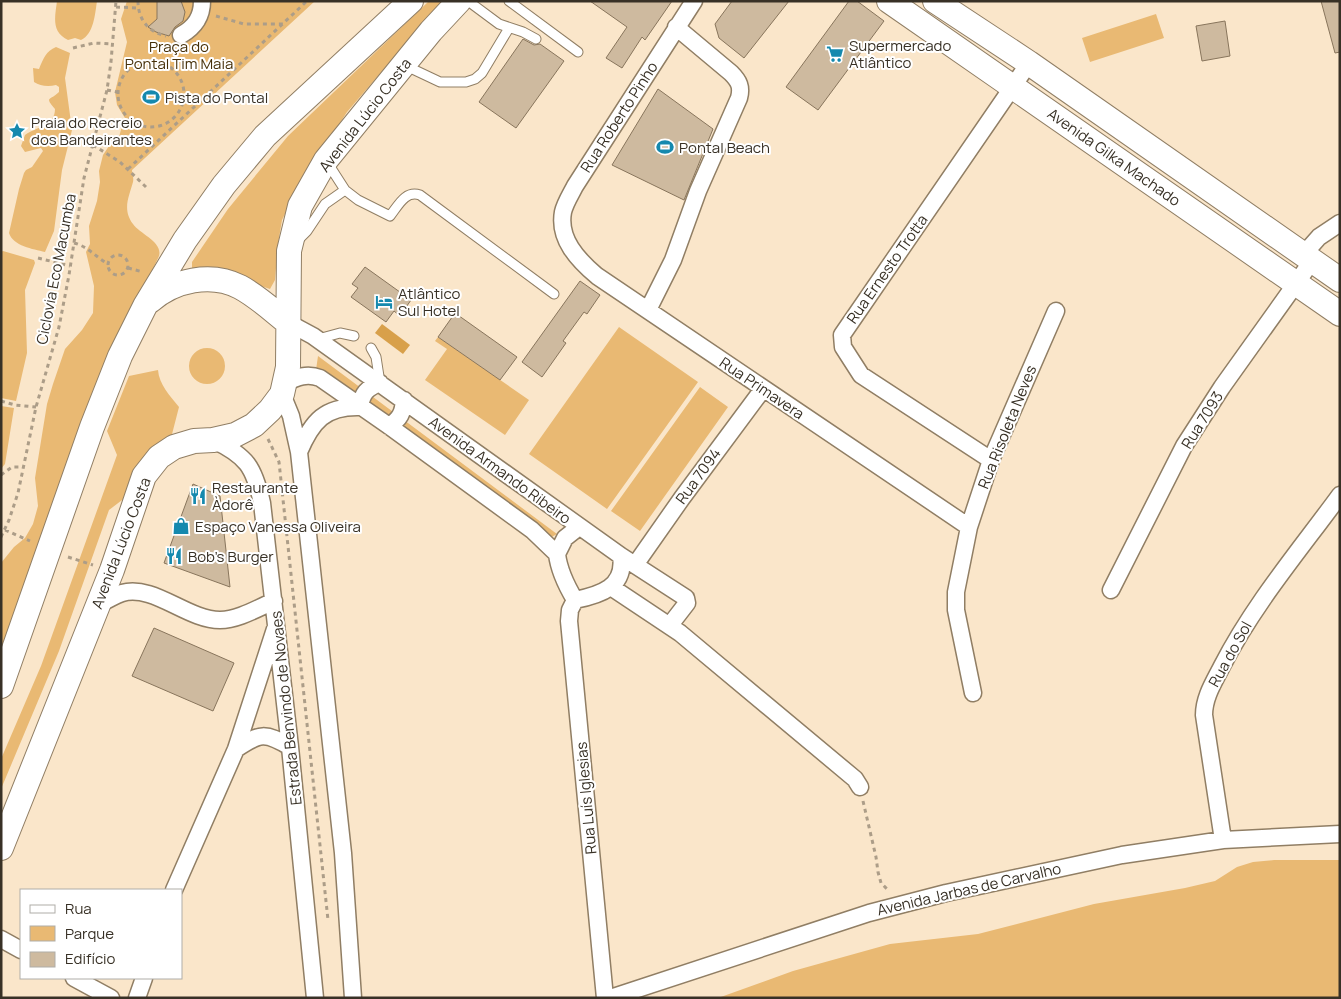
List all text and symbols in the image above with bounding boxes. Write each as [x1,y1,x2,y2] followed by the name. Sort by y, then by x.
[849,35,951,73] place label: Supermercado Atlântico
[125,36,233,74] park label: Praça do Pontal Tim Maia
[825,44,845,64] supermarket icon: Supermercado Atlântico
[314,54,416,176] street label: Avenida Lúcio Costa
[575,58,663,176] street label: Rua Roberto Pinho
[141,87,161,107] sports icon: Pista do Pontal
[165,87,268,108] place label: Pista do Pontal
[1043,103,1185,211] street label: Avenida Gilka Machado
[31,112,152,150] place label: Praia do Recreio dos Bandeirantes
[7,121,27,141] place icon: Praia do Recreio dos Bandeirantes
[655,137,675,157] sports icon: Pontal Beach
[679,137,770,158] place label: Pontal Beach
[31,192,81,346] street label: Ciclovia Eco Macumba
[842,210,932,328] street label: Rua Ernesto Trotta
[398,283,461,321] place label: Atlântico Sul Hotel
[374,292,394,312] hotel icon: Atlântico Sul Hotel
[716,352,808,424] street label: Rua Primavera
[973,362,1041,492] street label: Rua Risoleta Neves
[1176,387,1228,453] street label: Rua 7093
[425,411,576,529] street label: Avenida Armando Ribeiro
[671,444,726,508] street label: Rua 7094
[86,474,156,612] street label: Avenida Lúcio Costa
[212,477,298,515] place label: Restaurante Àdorê
[188,486,208,506] restaurant icon: Restaurante Àdorê
[171,516,191,536] shop icon: Espaço Vanessa Oliveira
[195,516,361,537] place label: Espaço Vanessa Oliveira
[164,546,184,566] restaurant icon: Bob's Burger
[188,546,274,567] place label: Bob's Burger
[265,610,307,806] street label: Estrada Benvindo de Novaes
[1203,617,1257,691] street label: Rua do Sol
[571,741,601,855] street label: Rua Luís Iglesias
[875,858,1063,920] street label: Avenida Jarbas de Carvalho
[20,889,182,979] legend
[65,898,92,919] text: Rua
[65,923,114,944] text: Parque
[65,948,116,969] text: Edifício

